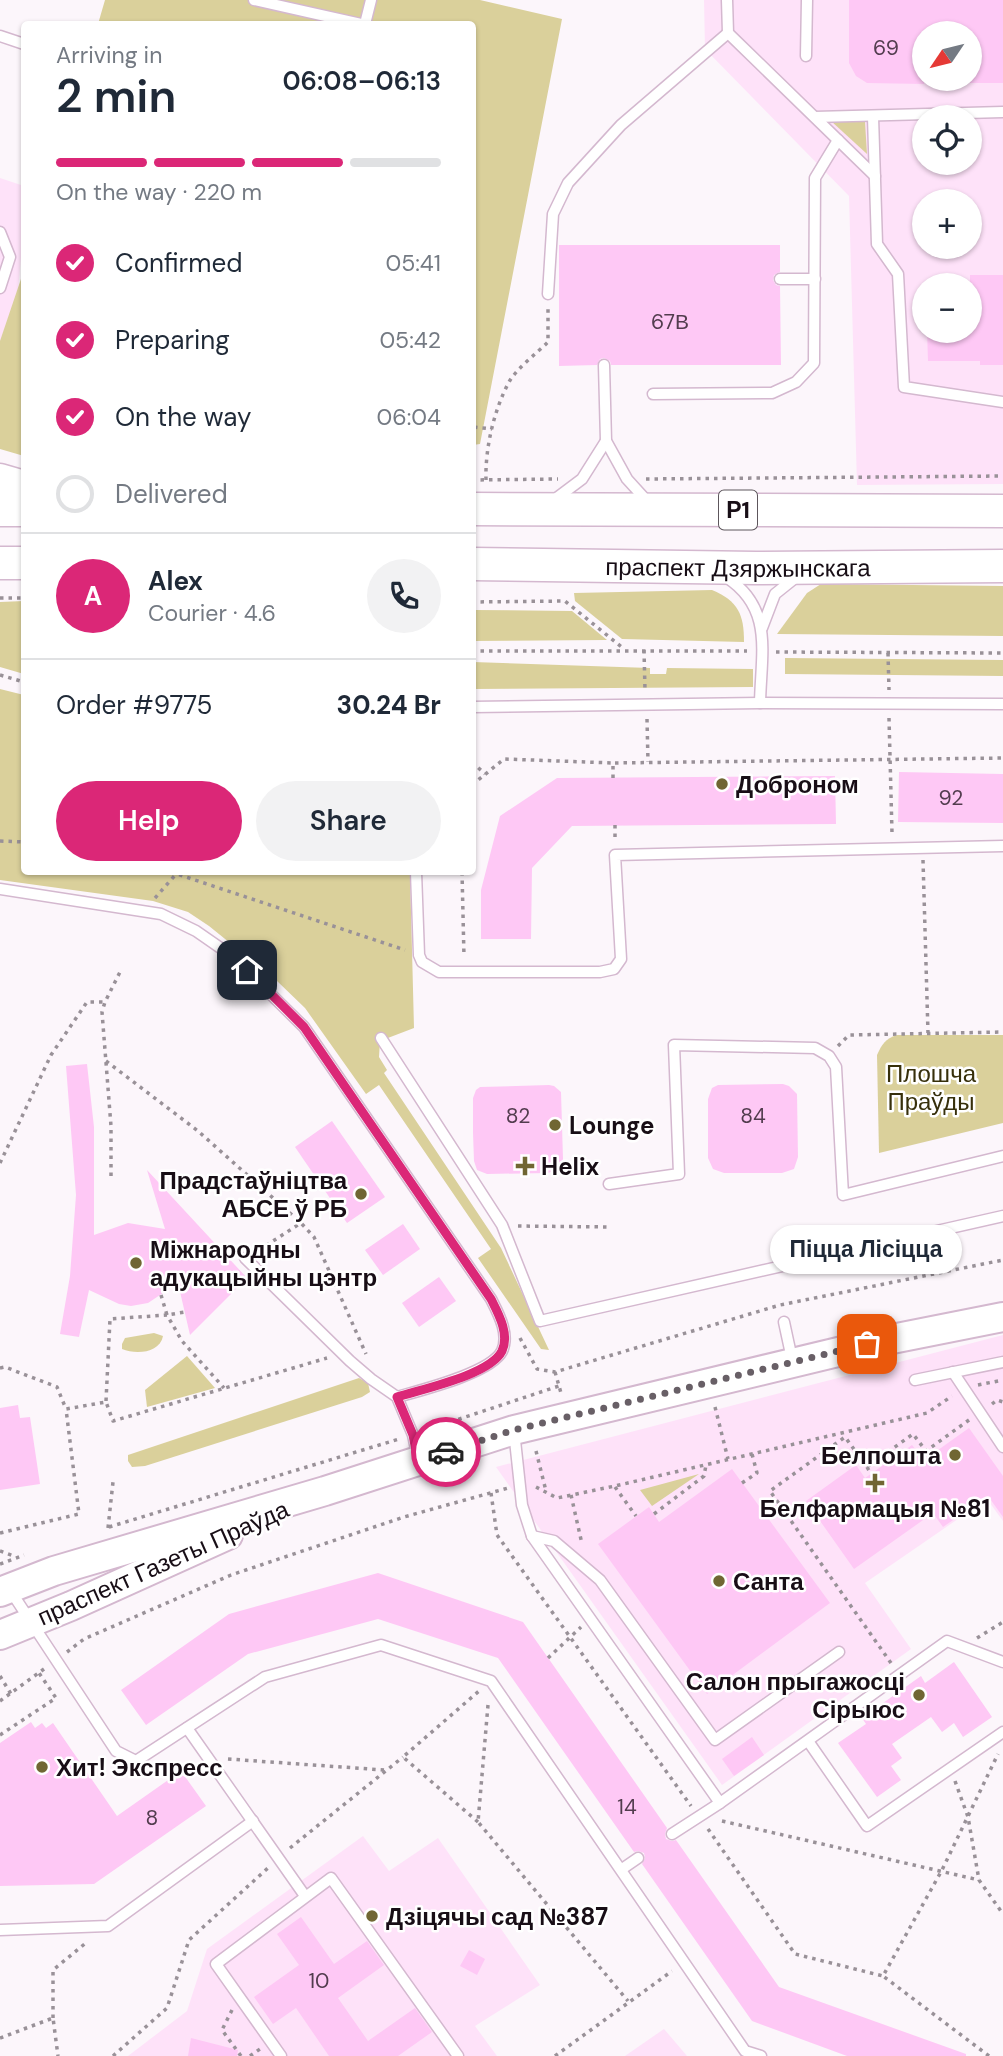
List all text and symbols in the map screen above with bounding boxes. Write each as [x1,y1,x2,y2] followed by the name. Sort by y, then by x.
[912,21,982,91] north arrow
[912,21,982,343] map controls
[873,34,899,62] house number: 69
[56,40,162,70] text: Arriving in
[282,64,441,98] text: 06:08–06:13
[56,66,176,126] text: 2 min
[912,105,982,175] button: locate
[56,177,262,207] text: On the way · 220 m
[912,189,982,259] button: +
[56,244,94,282] icon: check
[115,246,242,280] text: Confirmed
[385,248,441,278] text: 05:41
[912,273,982,343] button: −
[651,308,689,336] house number: 67В
[56,321,94,359] icon: check
[115,323,230,357] text: Preparing
[379,325,441,355] text: 05:42
[56,398,94,436] icon: check
[115,400,251,434] text: On the way
[376,402,441,432] text: 06:04
[115,477,228,511] text: Delivered
[719,490,757,530] road number: Р1
[605,550,871,584] street label: праспект Дзяржынскага
[367,559,441,633] button: phone
[148,564,203,598] text: Alex
[84,579,102,613] text: A
[148,598,276,628] text: Courier · 4.6
[56,688,212,722] text: Order #9775
[336,688,441,722] text: 30.24 Br
[736,769,859,800] place label: Доброном
[714,776,730,792] marker: Доброном
[56,781,242,861] button: Help
[256,781,441,861] button: Share
[939,784,963,812] house number: 92
[217,940,277,1000] pin
[228,951,266,989] icon: home
[886,1058,977,1117] park label: Плошча Праўды
[506,1102,530,1130] house number: 82
[740,1102,766,1130] house number: 84
[569,1110,654,1141] place label: Lounge
[547,1117,563,1133] marker: Lounge
[541,1151,600,1182] place label: Helix
[515,1156,535,1176] marker: Helix
[160,1165,348,1224] place label: Прадстаўніцтва АБСЕ ў РБ
[353,1186,369,1202] marker: Прадстаўніцтва АБСЕ ў РБ
[771,1225,963,1274] callout: Піцца Лісіцца
[150,1234,377,1293] place label: Міжнародны адукацыйны цэнтр
[790,1234,942,1264] text: Піцца Лісіцца
[128,1255,144,1271] marker: Міжнародны адукацыйны цэнтр
[837,1314,897,1374] pin
[848,1325,886,1363] icon: bag
[411,1417,481,1487] courier
[427,1433,465,1471] icon: car
[821,1440,942,1471] place label: Белпошта
[947,1447,963,1463] marker: Белпошта
[867,1475,883,1491] marker: Белфармацыя №81
[32,1493,294,1633] street label: праспект Газеты Праўда
[760,1493,990,1524] place label: Белфармацыя №81
[733,1566,804,1597] place label: Санта
[711,1573,727,1589] marker: Санта
[686,1666,905,1725] place label: Салон прыгажосці Сірыюс
[911,1687,927,1703] marker: Салон прыгажосці Сірыюс
[56,1752,223,1783] place label: Хит! Экспресс
[34,1759,50,1775] marker: Хит! Экспресс
[617,1793,637,1821] house number: 14
[146,1804,158,1832] house number: 8
[386,1901,608,1932] place label: Дзіцячы сад №387
[364,1908,380,1924] marker: Дзіцячы сад №387
[309,1967,329,1995] house number: 10

